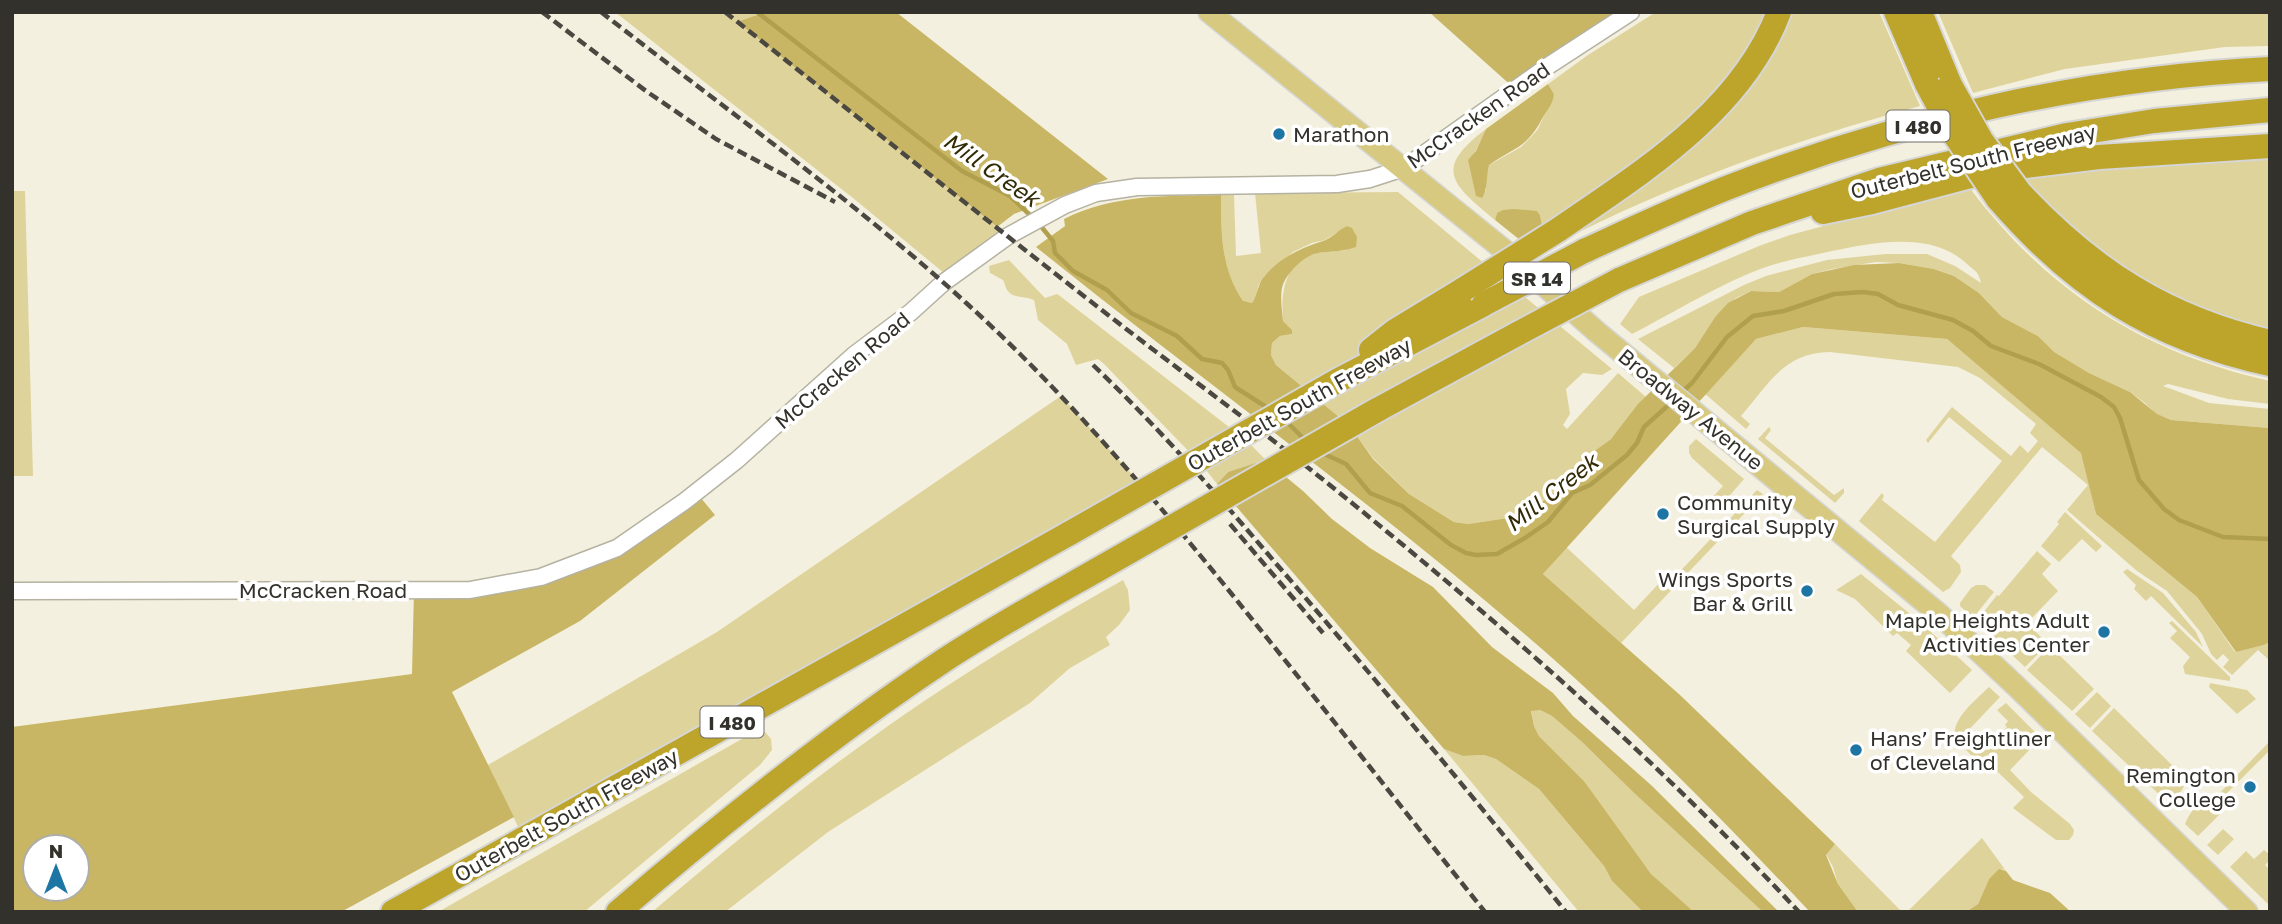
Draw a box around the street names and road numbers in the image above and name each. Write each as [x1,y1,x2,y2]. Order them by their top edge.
street label: McCracken Road [1402,56,1554,174]
road number: I 480 [1886,110,1950,142]
street label: Outerbelt South Freeway [1848,118,2099,204]
road number: SR 14 [1504,262,1570,294]
street label: McCracken Road [769,306,915,434]
street label: Outerbelt South Freeway [1183,331,1416,476]
street label: Broadway Avenue [1613,343,1769,475]
street label: McCracken Road [239,577,407,603]
road number: I 480 [700,706,764,737]
street label: Outerbelt South Freeway [450,742,683,887]

